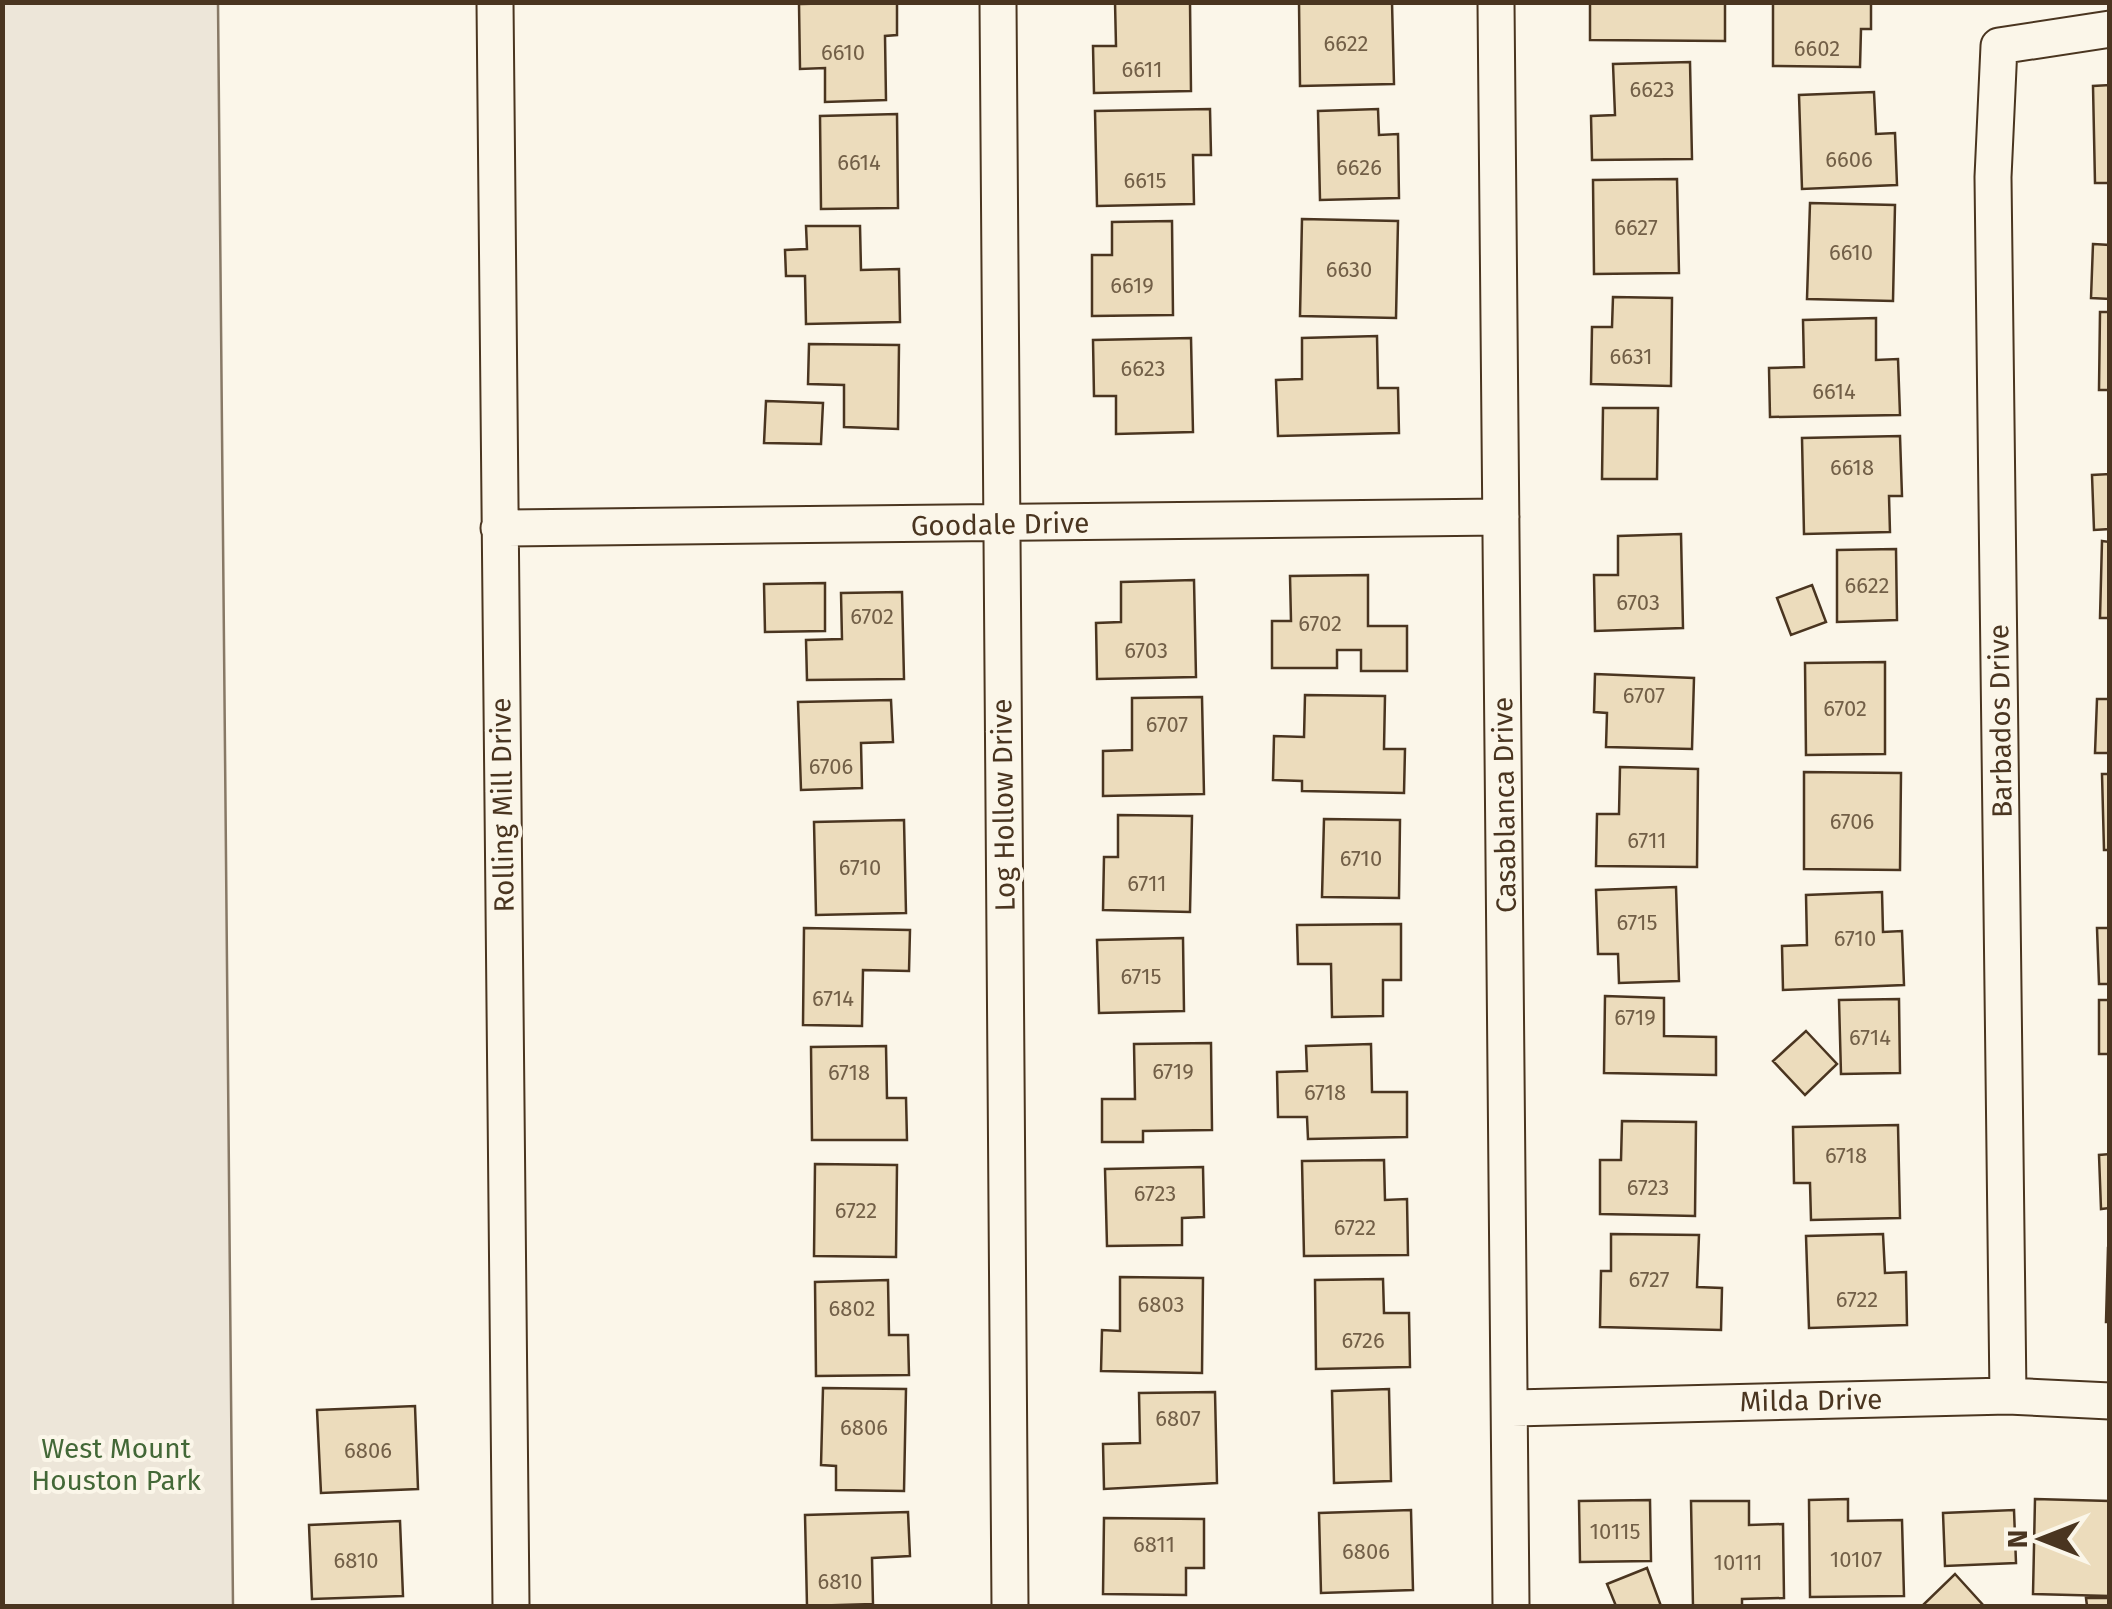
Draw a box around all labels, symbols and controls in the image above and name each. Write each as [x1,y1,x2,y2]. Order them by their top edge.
house number: 6622 [1324,30,1368,57]
house number: 6602 [1794,35,1840,62]
house number: 6610 [821,39,865,66]
house number: 6611 [1121,56,1163,83]
house number: 6623 [1630,76,1674,103]
house number: 6606 [1825,146,1873,173]
house number: 6614 [837,149,881,176]
house number: 6626 [1336,154,1382,181]
house number: 6615 [1124,167,1166,194]
house number: 6627 [1614,214,1658,241]
house number: 6610 [1829,239,1873,266]
house number: 6630 [1326,256,1372,283]
house number: 6619 [1110,272,1154,299]
house number: 6631 [1609,343,1653,370]
house number: 6623 [1121,355,1165,382]
house number: 6614 [1812,378,1856,405]
house number: 6618 [1830,454,1874,481]
street label: Goodale Drive [910,506,1090,543]
house number: 6622 [1845,572,1889,599]
house number: 6703 [1616,589,1660,616]
house number: 6702 [850,603,894,630]
house number: 6702 [1298,610,1342,637]
street label: Barbados Drive [1982,624,2019,818]
house number: 6703 [1124,637,1168,664]
house number: 6707 [1623,682,1665,709]
house number: 6702 [1823,695,1867,722]
street label: Rolling Mill Drive [484,697,521,913]
street label: Casablanca Drive [1486,697,1523,913]
street label: Log Hollow Drive [985,698,1022,912]
house number: 6707 [1146,711,1188,738]
house number: 6706 [809,753,853,780]
house number: 6706 [1830,808,1874,835]
house number: 6711 [1627,827,1667,854]
house number: 6710 [1340,845,1382,872]
house number: 6710 [839,854,881,881]
house number: 6711 [1127,870,1167,897]
house number: 6715 [1616,909,1658,936]
house number: 6710 [1834,925,1876,952]
house number: 6715 [1120,963,1162,990]
house number: 6714 [812,985,854,1012]
house number: 6719 [1614,1004,1656,1031]
house number: 6714 [1849,1024,1891,1051]
house number: 6719 [1152,1058,1194,1085]
house number: 6718 [828,1059,870,1086]
house number: 6718 [1304,1079,1346,1106]
house number: 6718 [1825,1142,1867,1169]
house number: 6723 [1627,1174,1669,1201]
house number: 6723 [1134,1180,1176,1207]
house number: 6722 [835,1197,877,1224]
house number: 6722 [1334,1214,1376,1241]
house number: 6727 [1628,1266,1670,1293]
house number: 6722 [1836,1286,1878,1313]
house number: 6803 [1138,1291,1184,1318]
house number: 6802 [829,1295,875,1322]
house number: 6726 [1341,1327,1385,1354]
street label: Milda Drive [1739,1383,1883,1418]
house number: 6807 [1155,1405,1201,1432]
house number: 6806 [840,1414,888,1441]
park label: West Mount Houston Park [31,1432,202,1497]
house number: 6806 [344,1437,392,1464]
north arrow [1992,1489,2092,1589]
house number: 10115 [1589,1518,1641,1545]
text: N [2001,1530,2034,1548]
house number: 6811 [1133,1531,1175,1558]
house number: 6806 [1342,1538,1390,1565]
house number: 10107 [1830,1546,1882,1573]
house number: 6810 [334,1547,379,1574]
house number: 10111 [1713,1549,1763,1576]
house number: 6810 [818,1568,863,1595]

